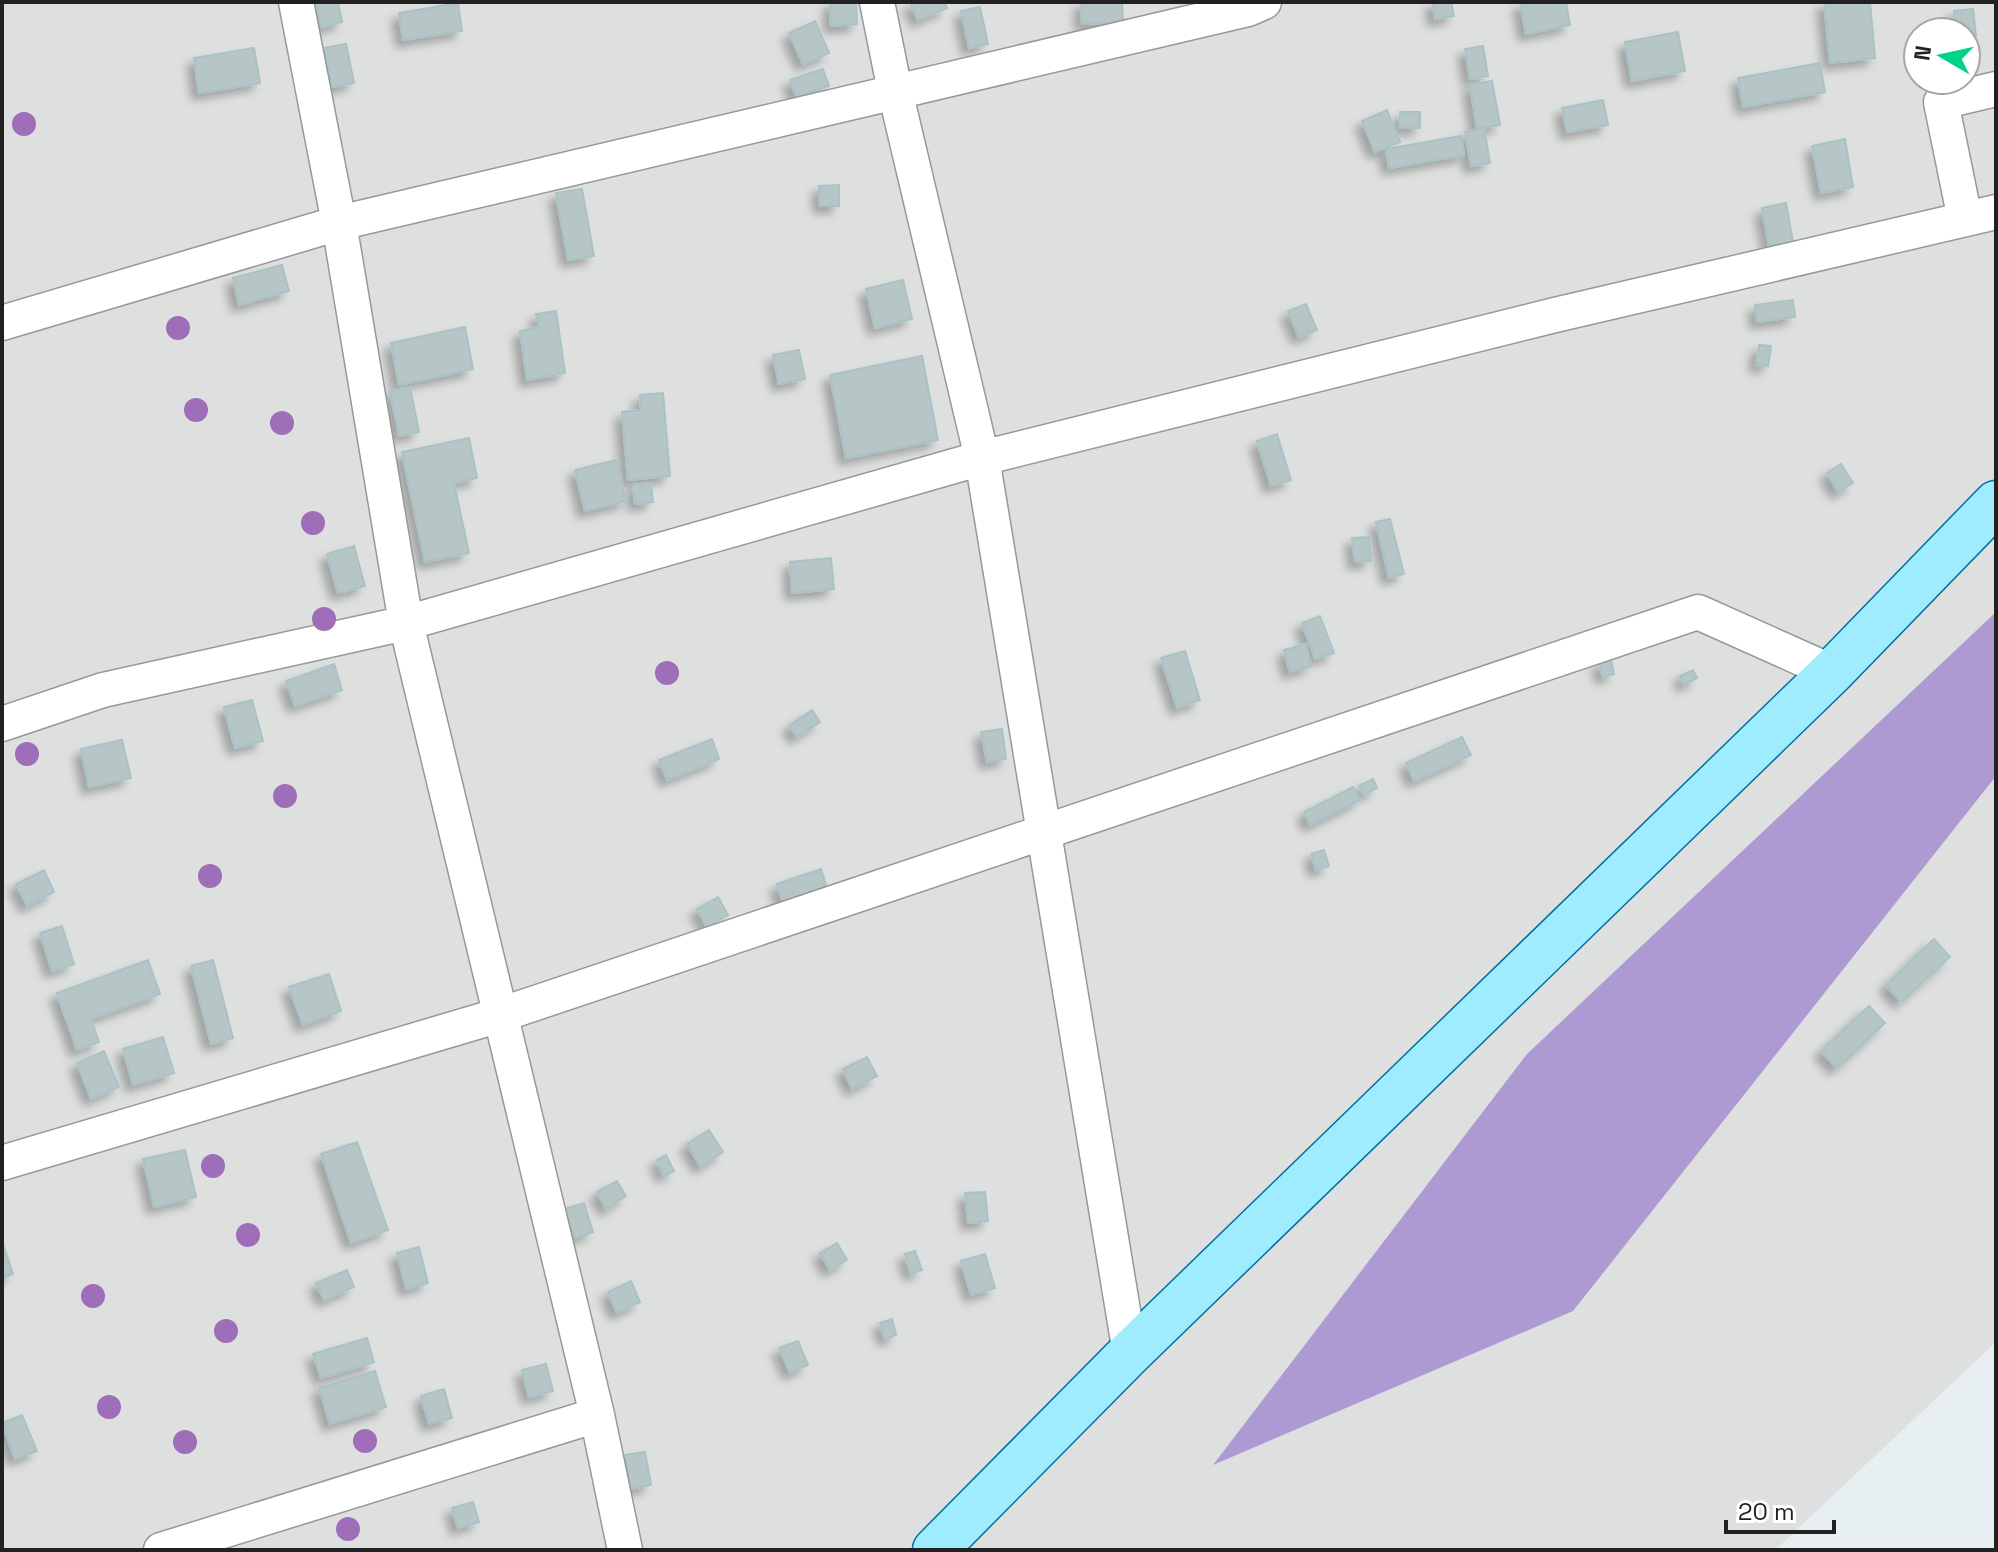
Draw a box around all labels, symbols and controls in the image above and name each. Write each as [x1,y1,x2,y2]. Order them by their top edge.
north arrow [1902,16,1982,96]
text: N [1907,43,1937,62]
scale bar [1726,1484,1834,1534]
text: 20 m [1738,1496,1795,1527]

